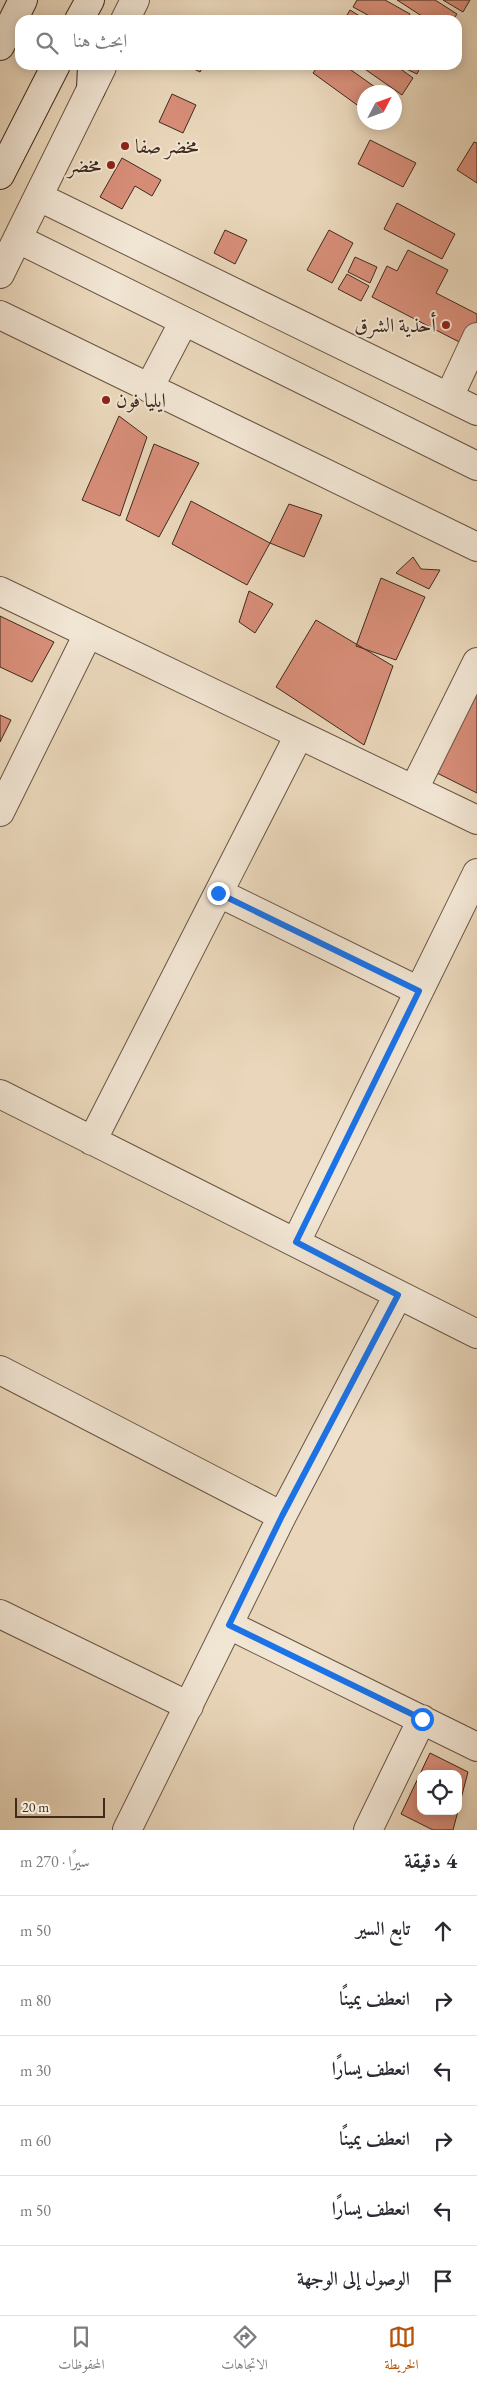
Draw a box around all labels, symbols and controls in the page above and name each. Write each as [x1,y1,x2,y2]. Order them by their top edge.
search box [15,15,462,70]
text: ابحث هنا [73,28,127,53]
icon: search [33,29,61,57]
north arrow [357,85,402,130]
place label: مخضر صفا [135,133,198,160]
marker: مخضر صفا [119,140,131,152]
place label: مخضر [66,152,101,179]
marker: مخضر [105,159,117,171]
place label: أحذية الشرق [354,311,436,339]
marker: أحذية الشرق [440,319,452,331]
place label: ايليا فون [116,387,166,413]
marker: ايليا فون [100,394,112,406]
route end [207,882,230,905]
route start [411,1708,434,1731]
map controls [417,1770,462,1815]
button: locate [417,1770,462,1815]
scale bar [15,1795,105,1818]
text: 20 m [22,1798,49,1816]
text: 4 دقيقة [404,1847,457,1874]
text: سيرًا · 270 m [20,1851,90,1872]
text: تابع السير [356,1916,410,1941]
icon: ahead [429,1917,457,1945]
text: 50 m [20,1920,51,1941]
text: انعطف يمينًا [339,1986,410,2011]
icon: right [429,1987,457,2015]
text: 80 m [20,1990,51,2011]
text: انعطف يسارًا [332,2056,410,2081]
icon: left [429,2057,457,2085]
text: 30 m [20,2060,51,2081]
text: انعطف يمينًا [339,2126,410,2151]
icon: right [429,2127,457,2155]
text: 60 m [20,2130,51,2151]
text: انعطف يسارًا [332,2196,410,2221]
icon: left [429,2197,457,2225]
text: 50 m [20,2200,51,2221]
text: الوصول إلى الوجهة [297,2266,410,2291]
icon: arrive [429,2267,457,2295]
tab: المحفوظات [58,2323,105,2378]
tab: الاتجاهات [221,2323,268,2378]
tab: الخريطة [385,2323,419,2378]

